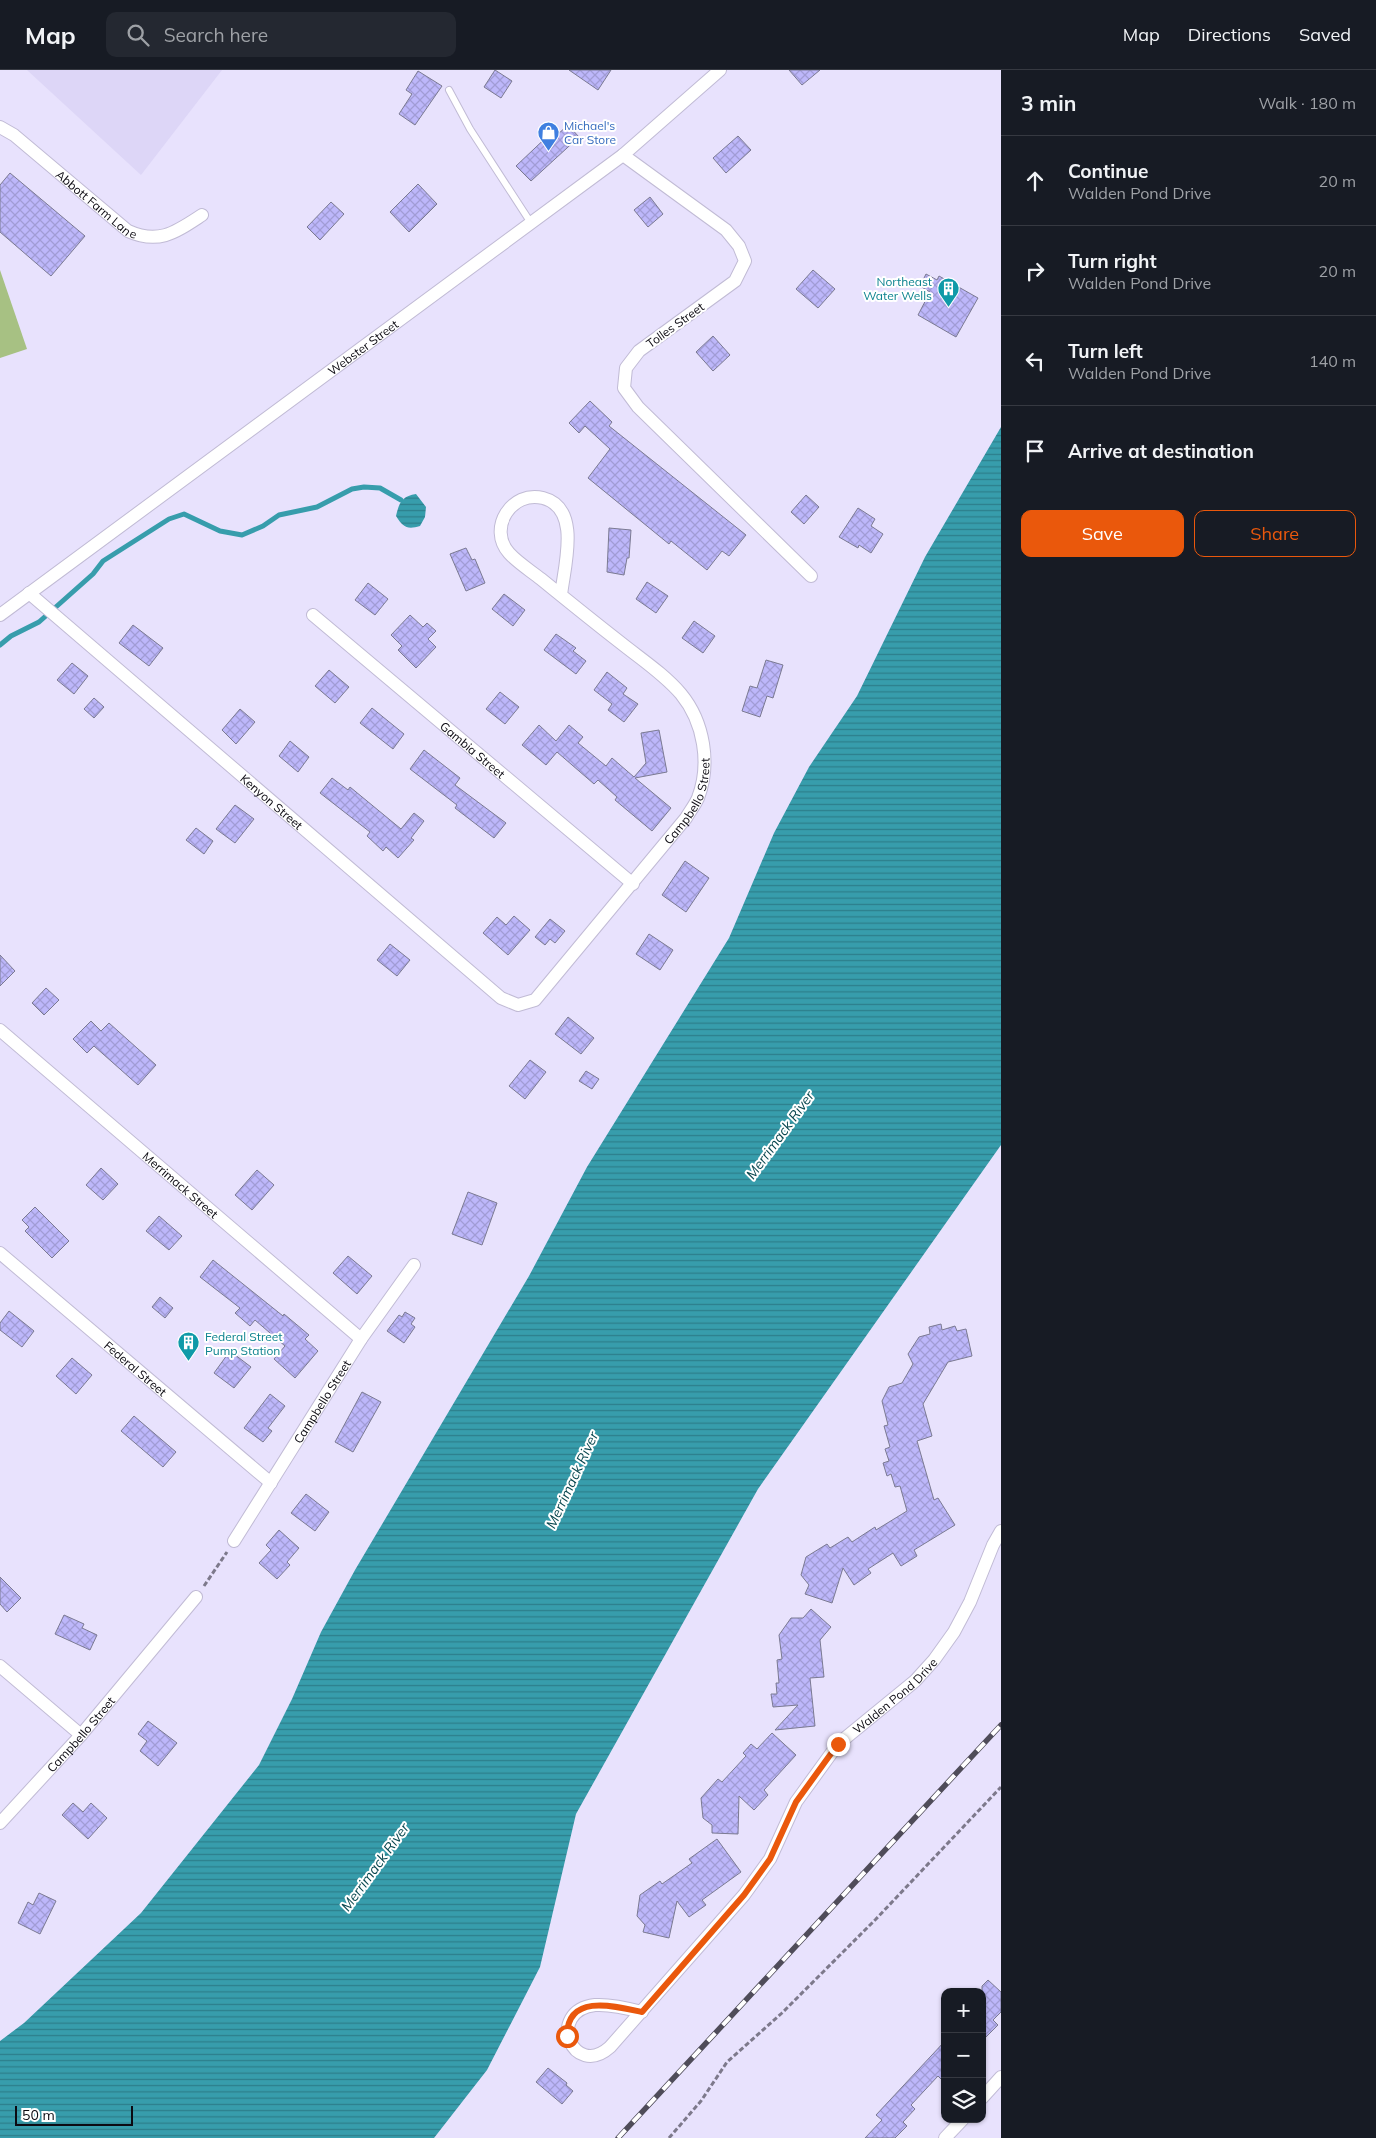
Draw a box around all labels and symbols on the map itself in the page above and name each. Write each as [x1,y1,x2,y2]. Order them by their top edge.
place label: Michael's Car Store [564,118,616,147]
shop icon: Michael's Car Store [536,120,560,151]
street label: Abbott Farm Lane [53,166,139,241]
place label: Northeast Water Wells [863,274,932,303]
building icon: Northeast Water Wells [936,276,960,307]
street label: Tolles Street [643,299,707,351]
street label: Webster Street [325,316,401,378]
street label: Gambia Street [437,718,508,781]
street label: Campbello Street [660,758,712,847]
street label: Kenyon Street [238,770,306,832]
water label: Merrimack River [742,1087,819,1183]
street label: Merrimack Street [140,1148,222,1221]
place label: Federal Street Pump Station [205,1329,282,1358]
building icon: Federal Street Pump Station [177,1331,201,1362]
street label: Federal Street [101,1337,170,1399]
street label: Campbello Street [290,1357,354,1446]
water label: Merrimack River [542,1428,603,1531]
street label: Walden Pond Drive [849,1655,940,1737]
street label: Campbello Street [43,1693,118,1775]
route end [827,1733,850,1756]
water label: Merrimack River [337,1819,414,1915]
route start [556,2025,579,2048]
scale bar [15,2103,132,2126]

